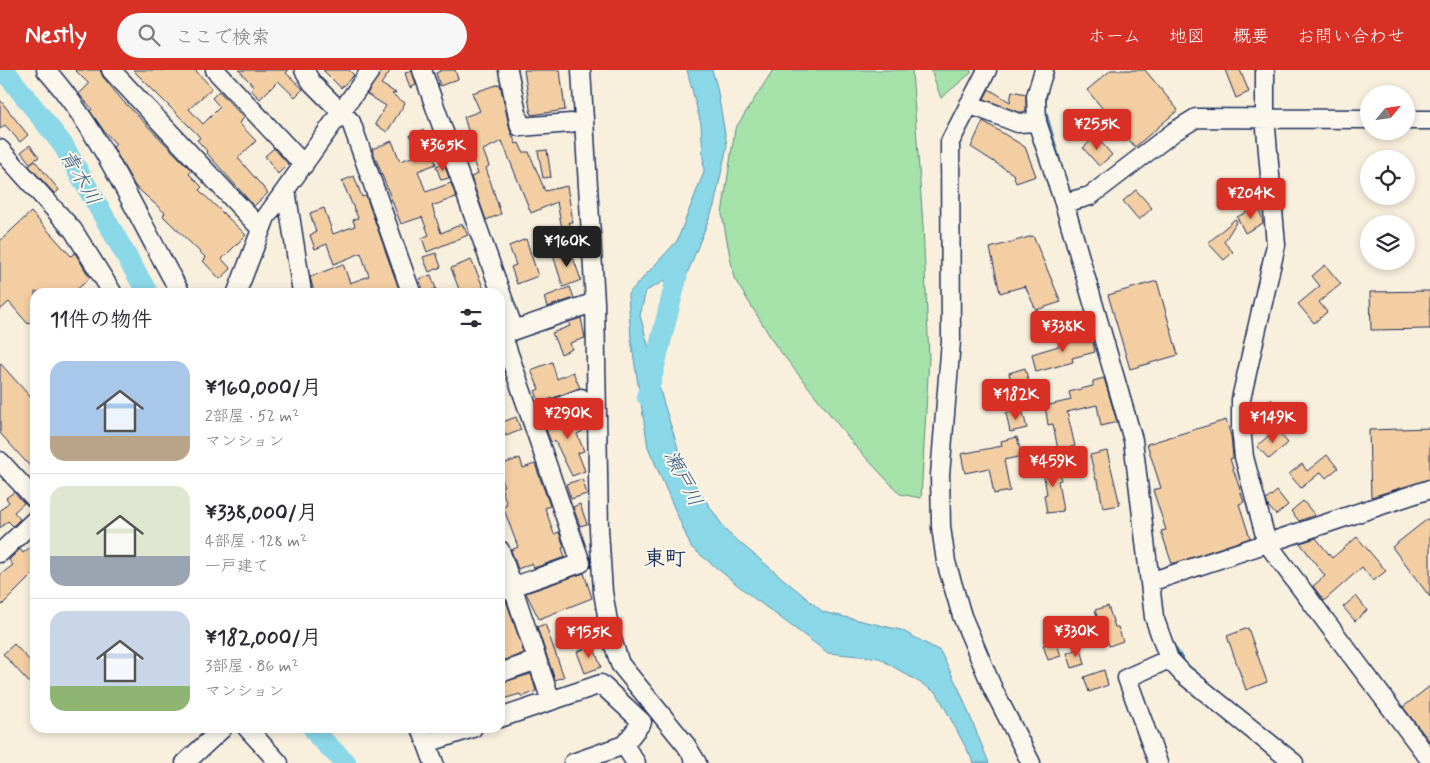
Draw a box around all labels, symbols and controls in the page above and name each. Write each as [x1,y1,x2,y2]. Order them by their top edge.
search box [117,13,467,58]
text: Nestly [25,20,87,51]
icon: search [135,21,163,49]
text: ここで検索 [175,25,270,50]
text: ホーム [1088,25,1141,49]
text: 地図 [1169,25,1205,49]
text: 概要 [1233,25,1269,49]
text: お問い合わせ [1297,25,1405,49]
north arrow [1360,85,1415,140]
map controls [1360,85,1415,270]
pin: ¥255K [1062,108,1132,151]
text: ¥255K [1074,114,1120,135]
pin: ¥365K [408,129,478,172]
text: ¥365K [420,135,466,156]
water label: 青木川 [53,145,106,210]
button: locate [1360,150,1415,205]
pin: ¥204K [1216,178,1286,220]
text: ¥204K [1228,183,1274,204]
button: layers [1360,215,1415,270]
pin: ¥160K [532,226,602,268]
text: ¥160K [544,231,590,252]
icon: filters [457,304,485,332]
text: 11件の物件 [50,306,152,334]
pin: ¥338K [1028,310,1098,353]
text: ¥338K [1041,316,1085,337]
text: ¥160,000/月 [205,374,322,402]
pin: ¥182K [981,378,1051,421]
icon: home [90,381,150,441]
text: ¥182K [993,384,1039,405]
pin: ¥290K [533,398,603,440]
pin: ¥149K [1238,402,1308,444]
text: ¥290K [544,403,592,424]
text: 2部屋 · 52 m² [205,406,299,427]
text: ¥149K [1250,407,1296,428]
text: マンション [205,431,284,452]
water label: 瀬戸川 [657,446,708,512]
pin: ¥459K [1018,446,1088,488]
text: ¥459K [1030,451,1076,472]
text: ¥338,000/月 [205,499,318,527]
icon: home [90,506,150,566]
text: 4部屋 · 128 m² [205,531,307,552]
district label: 東町 [644,545,686,573]
text: 一戸建て [205,556,269,577]
pin: ¥155K [554,616,624,659]
pin: ¥330K [1041,616,1111,658]
text: ¥330K [1054,621,1098,642]
text: ¥155K [566,622,612,643]
text: ¥182,000/月 [205,624,322,652]
icon: home [90,631,150,691]
text: 3部屋 · 86 m² [205,656,299,677]
text: マンション [205,681,284,702]

